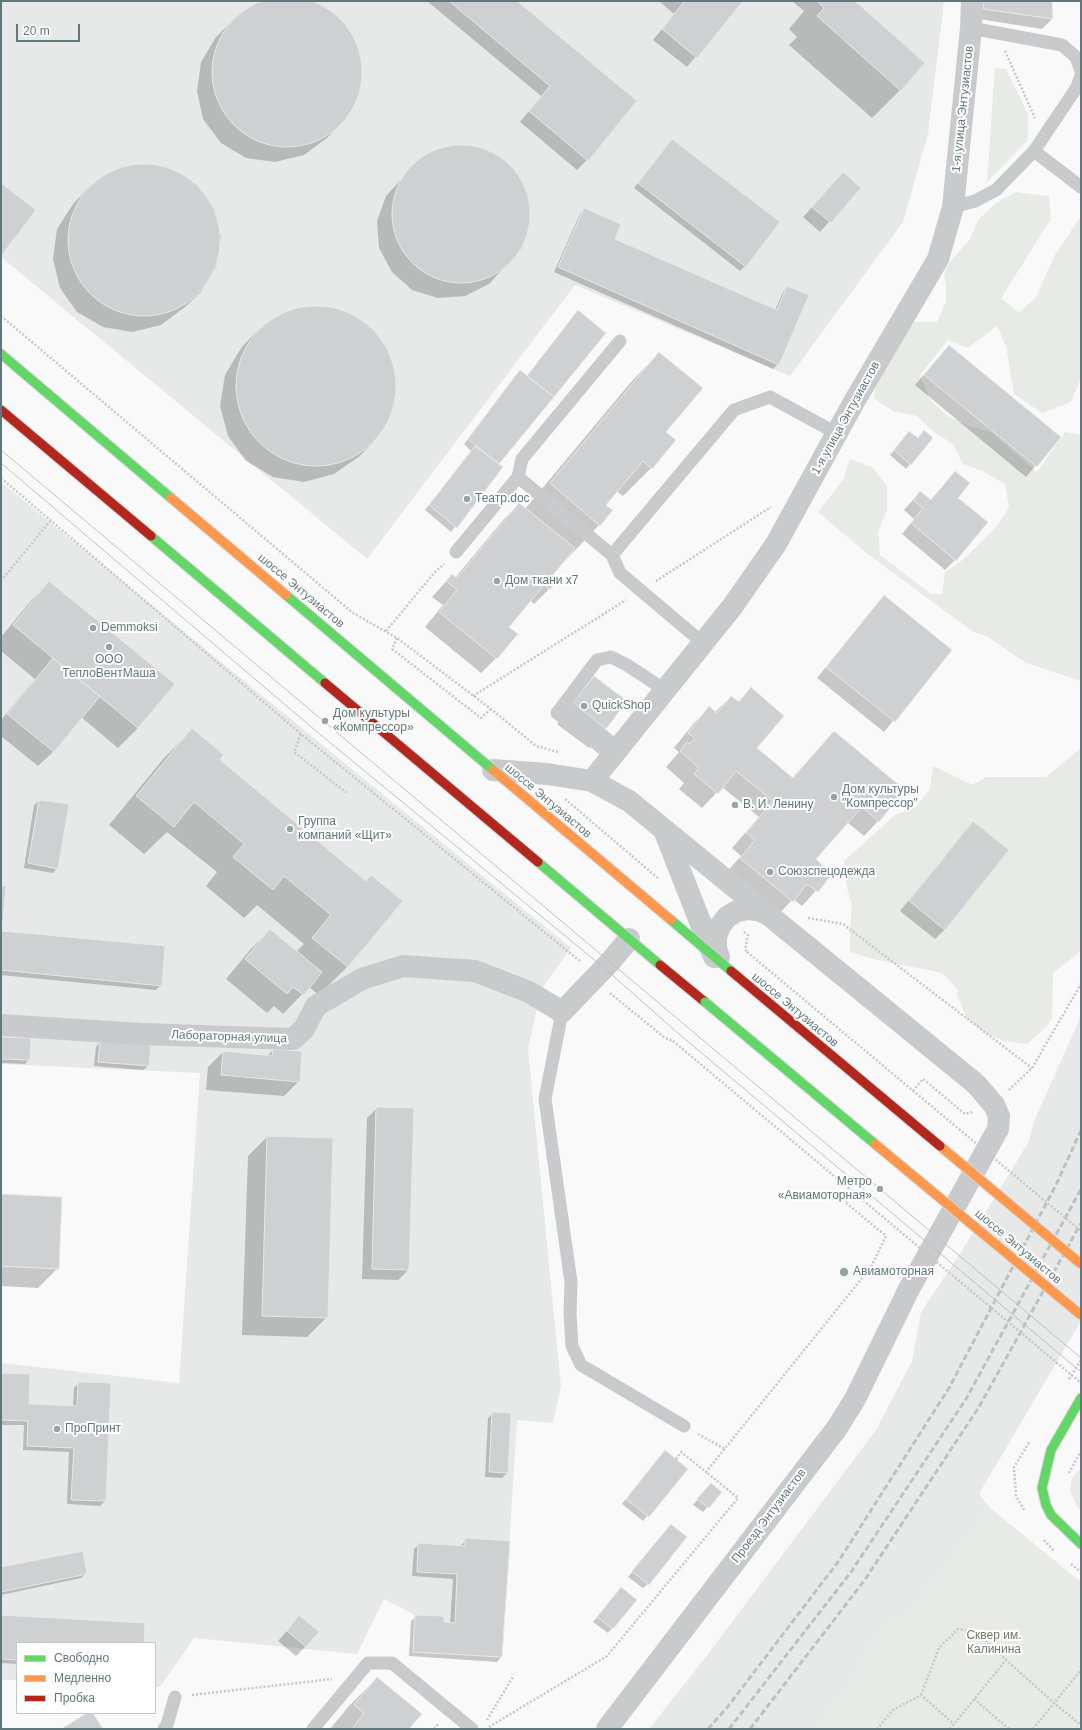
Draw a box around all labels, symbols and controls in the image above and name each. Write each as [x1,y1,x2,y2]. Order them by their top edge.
scale bar [18,16,82,42]
text: 20 m [23,24,50,38]
street label: 1-я улица Энтузиастов [949,45,977,173]
street label: 1-я улица Энтузиастов [809,359,883,477]
place label: Театр.doc [475,492,530,506]
marker: Театр.doc [462,494,472,504]
street label: шоссе Энтузиастов [255,551,347,631]
place label: Дом ткани x7 [505,574,579,588]
marker: Дом ткани x7 [492,576,502,586]
place label: Demmoksi [101,621,158,635]
marker: Demmoksi [88,623,98,633]
marker: ООО ТеплоВентМаша [104,642,114,652]
place label: ООО ТеплоВентМаша [62,653,156,681]
place label: QuickShop [592,699,651,713]
marker: QuickShop [579,701,589,711]
place label: Дом культуры «Компрессор» [333,707,414,735]
marker: Дом культуры «Компрессор» [320,716,330,726]
street label: шоссе Энтузиастов [502,761,594,841]
place label: Дом культуры "Компрессор" [842,783,919,811]
marker: Дом культуры "Компрессор" [829,792,839,802]
place label: В. И. Ленину [743,798,813,812]
marker: В. И. Ленину [730,800,740,810]
place label: Группа компаний «Щит» [298,815,392,843]
marker: Группа компаний «Щит» [285,824,295,834]
place label: Союзспецодежда [778,865,875,879]
marker: Союзспецодежда [765,867,775,877]
street label: шоссе Энтузиастов [749,970,841,1050]
street label: Лабораторная улица [171,1028,287,1046]
place label: Метро «Авиамоторная» [778,1175,872,1203]
marker: Метро «Авиамоторная» [875,1184,885,1194]
street label: шоссе Энтузиастов [972,1207,1064,1287]
place label: Авиамоторная [853,1265,934,1279]
marker: Авиамоторная [838,1266,850,1278]
place label: ПроПринт [65,1422,121,1436]
marker: ПроПринт [52,1424,62,1434]
street label: Проезд Энтузиастов [729,1466,809,1566]
park label: Сквер им. Калинина [966,1629,1022,1657]
legend [16,1642,156,1714]
text: Свободно [54,1651,109,1665]
text: Медленно [54,1671,111,1685]
text: Пробка [54,1691,95,1705]

